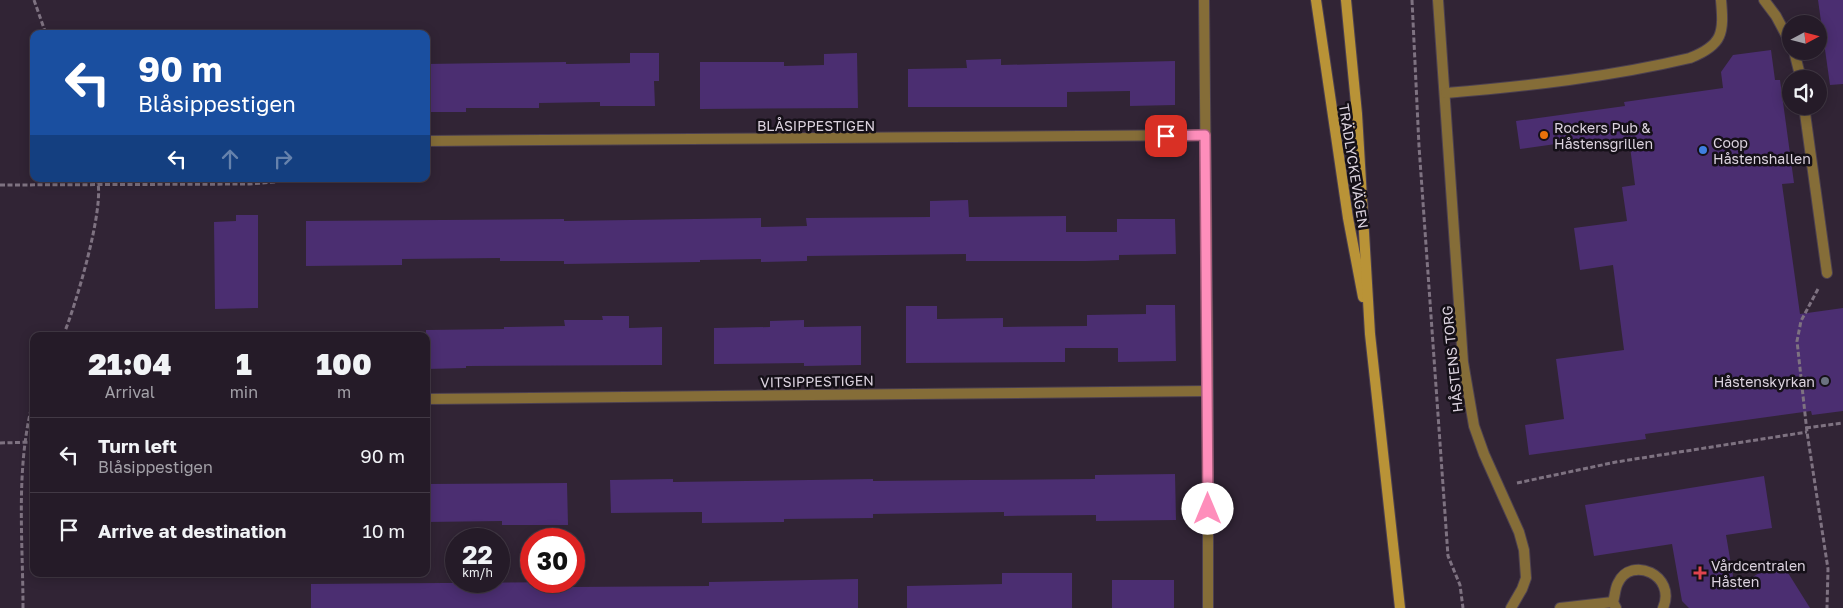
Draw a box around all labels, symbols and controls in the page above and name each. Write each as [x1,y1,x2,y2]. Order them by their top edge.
north arrow [1782,15,1828,60]
map controls [1782,15,1827,115]
text: 90 m [138,48,222,90]
icon: left [55,50,120,115]
button: sound [1782,70,1827,115]
text: Blåsippestigen [138,90,296,117]
street label: TRÄDLYCKEVÄGEN [1336,102,1372,230]
pin [1145,115,1187,157]
street label: BLÅSIPPESTIGEN [757,117,875,134]
place label: Rockers Pub & Håstensgrillen [1554,119,1653,152]
icon: arrive [1152,122,1180,150]
marker: Rockers Pub & Håstensgrillen [1538,129,1550,141]
place label: Coop Håstenshallen [1713,134,1811,167]
marker: Coop Håstenshallen [1697,144,1709,156]
icon: left [163,145,191,173]
icon: ahead [216,145,244,173]
icon: right [269,145,297,173]
street label: HÅSTENS TORG [1438,305,1466,413]
text: 21:04 [88,346,171,382]
text: 1 [236,346,252,382]
text: 100 [316,346,372,382]
street label: VITSIPPESTIGEN [760,372,874,390]
place label: Håstenskyrkan [1714,373,1815,390]
marker: Håstenskyrkan [1819,375,1831,387]
text: Arrival [105,382,155,402]
text: min [230,382,258,402]
text: m [337,382,351,402]
text: Turn left [98,434,177,457]
icon: left [55,441,83,469]
text: 90 m [360,444,405,467]
text: Blåsippestigen [98,457,213,477]
position arrow [1181,482,1233,534]
icon: arrive [55,516,83,544]
text: Arrive at destination [98,519,286,542]
text: 10 m [362,519,405,542]
speed limit sign: 30 [520,528,585,593]
text: 22 [462,539,493,570]
place label: Vårdcentralen Håsten [1711,557,1806,590]
text: km/h [462,565,493,580]
marker: Vårdcentralen Håsten [1693,566,1707,580]

